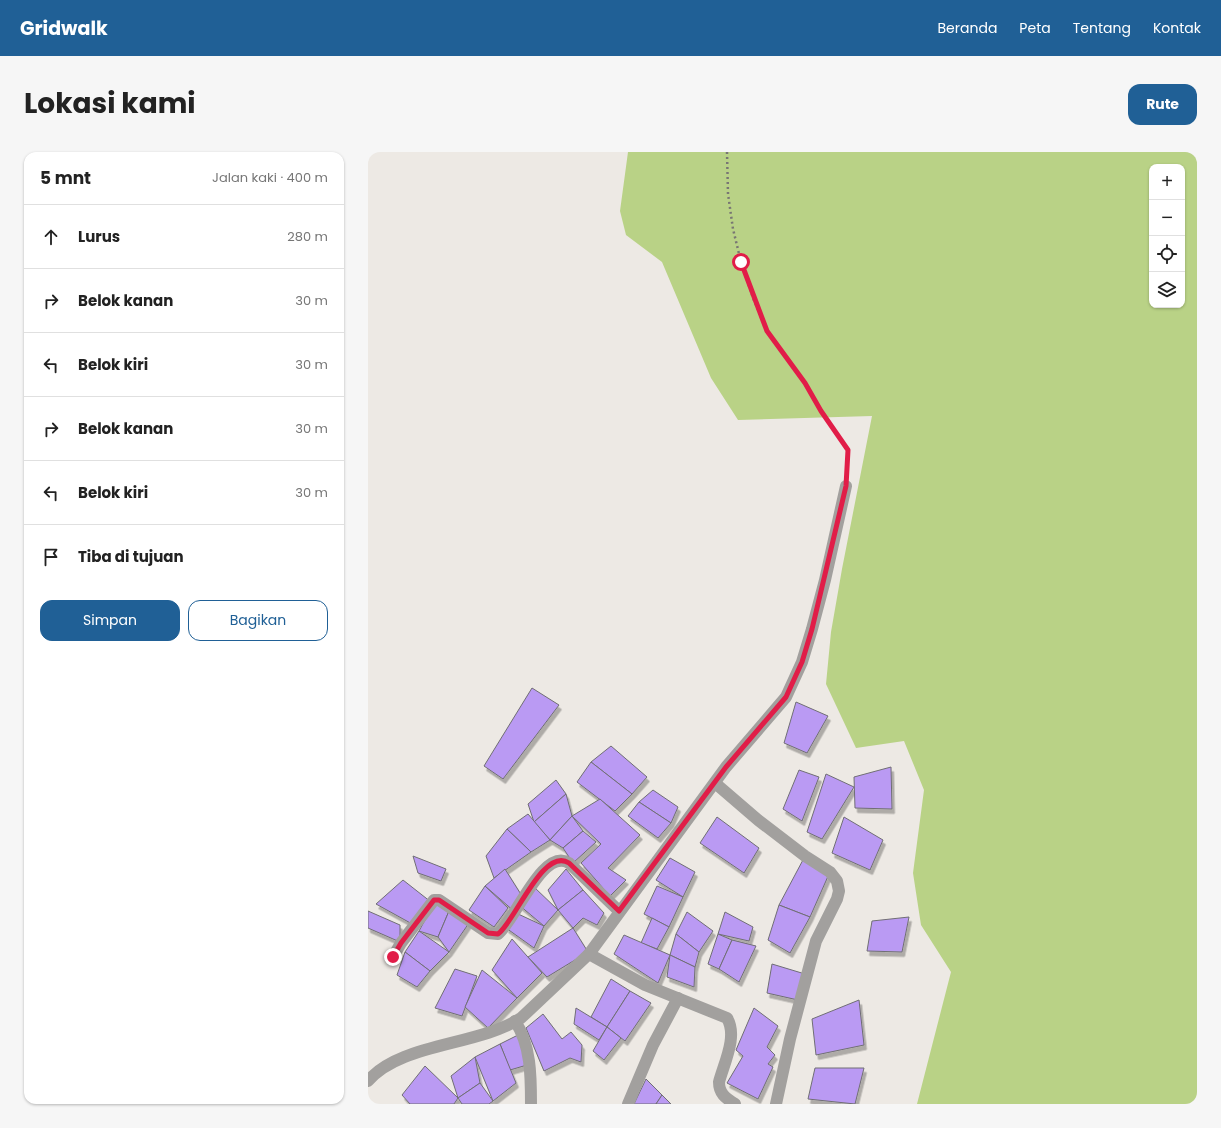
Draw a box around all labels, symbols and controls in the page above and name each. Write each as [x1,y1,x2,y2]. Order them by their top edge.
text: Gridwalk [20,15,108,42]
text: Beranda [938,18,997,38]
text: Peta [1019,18,1051,38]
text: Tentang [1073,18,1131,38]
text: Kontak [1153,18,1201,38]
text: Lokasi kami [24,84,196,123]
button: Rute [1128,84,1197,125]
map controls [1149,164,1185,308]
button: + [1149,164,1185,200]
text: 5 mnt [40,166,91,190]
text: Jalan kaki · 400 m [212,168,328,187]
button: − [1149,200,1185,236]
icon: ahead [40,226,62,248]
text: Lurus [78,226,120,247]
text: 280 m [287,227,328,246]
button: locate [1149,236,1185,272]
route start [732,253,750,271]
button: layers [1149,272,1185,308]
icon: right [40,290,62,312]
text: Belok kanan [78,290,173,311]
text: 30 m [295,291,328,310]
icon: left [40,354,62,376]
text: Belok kiri [78,354,148,375]
text: 30 m [295,355,328,374]
icon: right [40,418,62,440]
text: Belok kanan [78,418,173,439]
text: 30 m [295,419,328,438]
icon: left [40,482,62,504]
text: Belok kiri [78,482,148,503]
text: 30 m [295,483,328,502]
icon: arrive [40,546,62,568]
text: Tiba di tujuan [78,546,184,567]
button: Simpan [40,600,180,641]
button: Bagikan [188,600,328,641]
route end [384,948,402,966]

